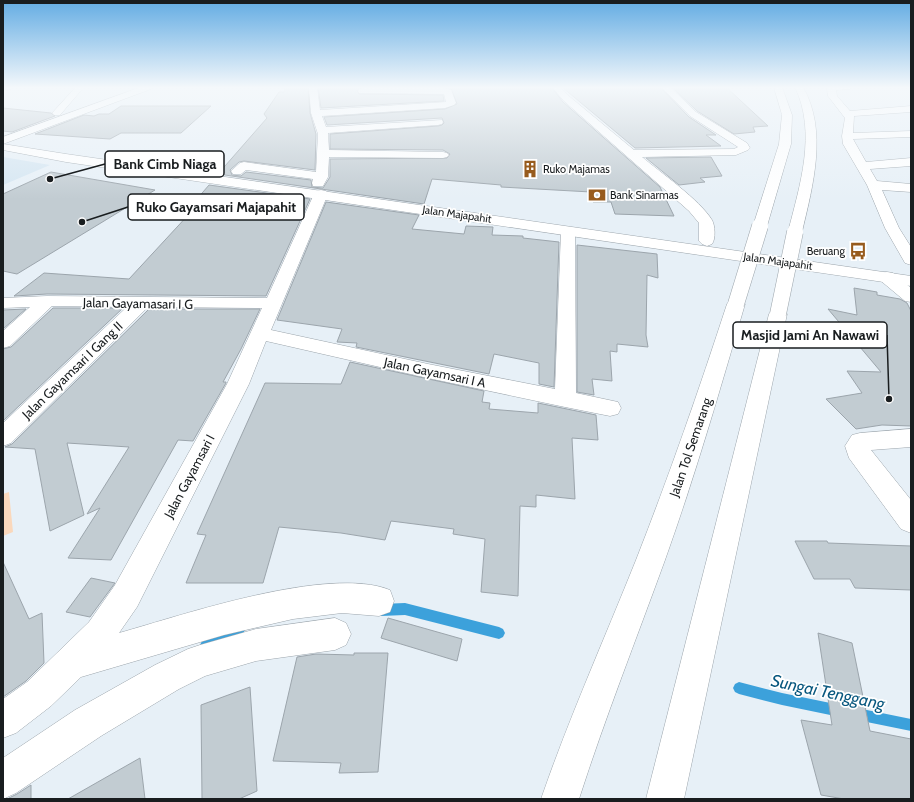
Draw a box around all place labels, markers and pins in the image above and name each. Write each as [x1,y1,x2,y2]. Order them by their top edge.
callout: Bank Cimb Niaga [105,151,224,177]
building icon: Ruko Majamas [520,159,540,179]
place label: Ruko Majamas [543,162,610,176]
bank icon: Bank Sinarmas [587,185,607,205]
place label: Bank Sinarmas [610,188,679,202]
callout: Ruko Gayamsari Majapahit [128,194,304,220]
bus stop icon: Beruang [848,241,868,261]
place label: Beruang [807,244,846,258]
callout: Masjid Jami An Nawawi [733,322,887,348]

